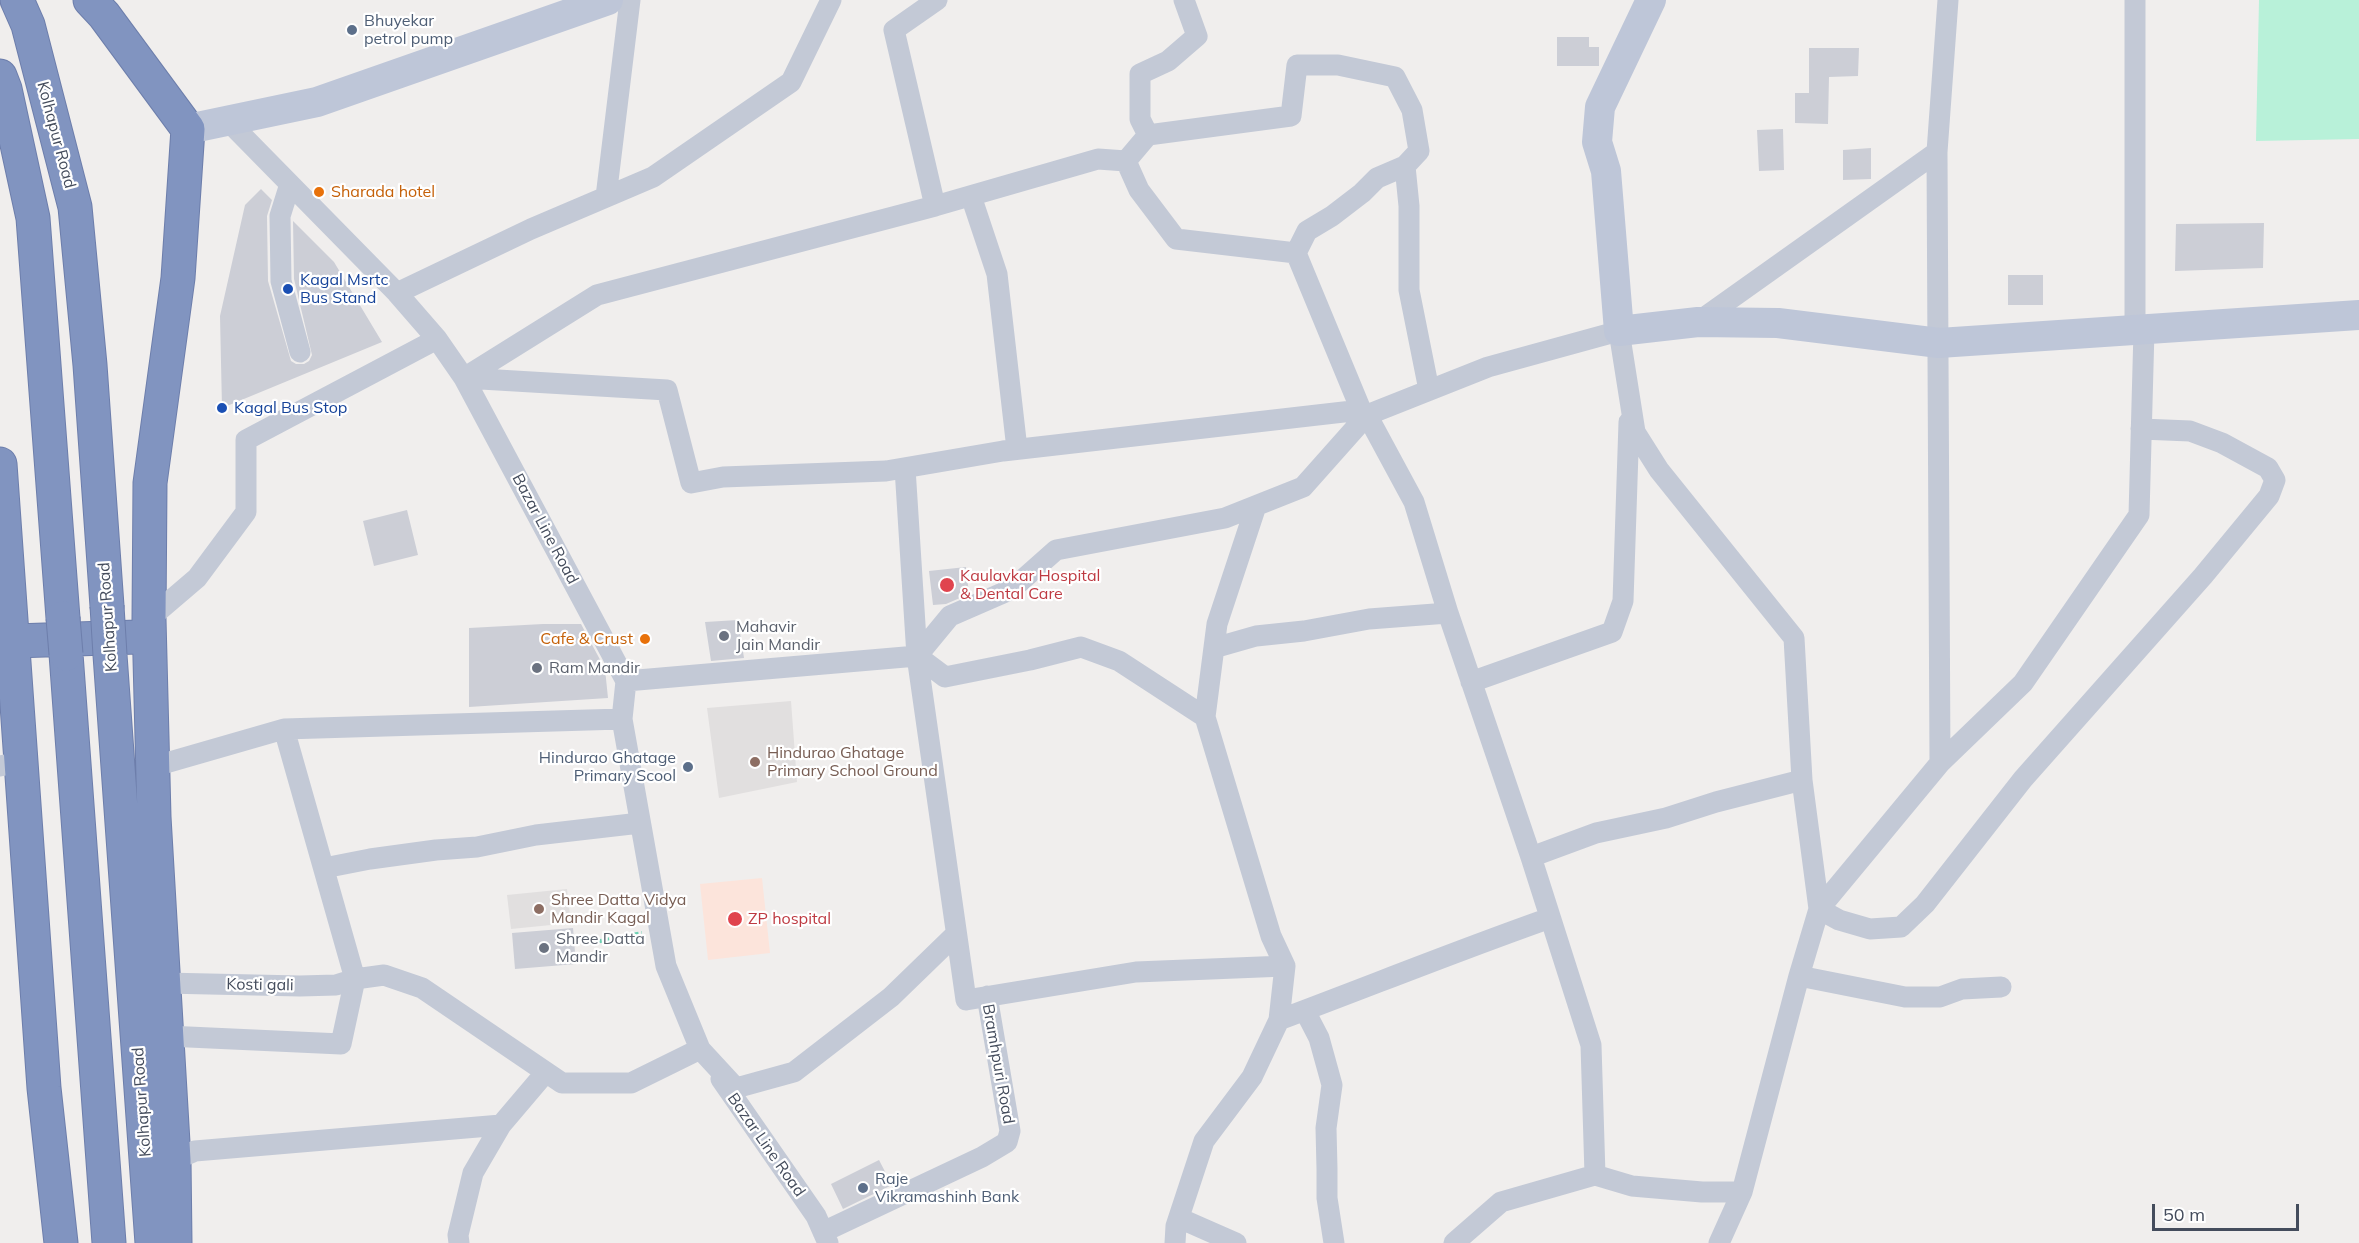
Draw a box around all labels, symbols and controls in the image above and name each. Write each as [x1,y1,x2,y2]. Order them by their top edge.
place label: Bhuyekar petrol pump [364,11,453,49]
marker: Bhuyekar petrol pump [345,23,359,37]
street label: Kolhapur Road [33,79,79,191]
place label: Sharada hotel [331,182,435,202]
marker: Sharada hotel [312,185,326,199]
place label: Kagal Msrtc Bus Stand [300,270,388,308]
marker: Kagal Msrtc Bus Stand [281,282,295,296]
place label: Kagal Bus Stop [234,398,347,418]
marker: Kagal Bus Stop [215,401,229,415]
street label: Bazar Line Road [508,471,582,587]
street label: Kolhapur Road [95,562,121,672]
place label: Kaulavkar Hospital & Dental Care [960,566,1100,604]
marker: Kaulavkar Hospital & Dental Care [938,576,956,594]
place label: Mahavir Jain Mandir [736,617,820,655]
place label: Cafe & Crust [540,629,633,649]
marker: Mahavir Jain Mandir [717,629,731,643]
marker: Cafe & Crust [638,632,652,646]
place label: Ram Mandir [549,658,640,678]
marker: Ram Mandir [530,661,544,675]
place label: Hindurao Ghatage Primary School Ground [767,743,938,781]
place label: Hindurao Ghatage Primary Scool [539,748,676,786]
marker: Hindurao Ghatage Primary School Ground [748,755,762,769]
marker: Hindurao Ghatage Primary Scool [681,760,695,774]
place label: Shree Datta Vidya Mandir Kagal [551,890,686,928]
marker: Shree Datta Vidya Mandir Kagal [532,902,546,916]
place label: ZP hospital [748,909,831,929]
marker: ZP hospital [726,910,744,928]
place label: Shree Datta Mandir [556,929,645,967]
marker: Shree Datta Mandir [537,941,551,955]
street label: Kosti gali [226,975,294,995]
street label: Bramhpuri Road [978,1003,1018,1125]
street label: Kolhapur Road [129,1047,155,1157]
street label: Bazar Line Road [723,1089,809,1201]
place label: Raje Vikramashinh Bank [875,1169,1019,1207]
marker: Raje Vikramashinh Bank [856,1181,870,1195]
scale bar [2155,1192,2302,1230]
text: 50 m [2163,1203,2205,1226]

